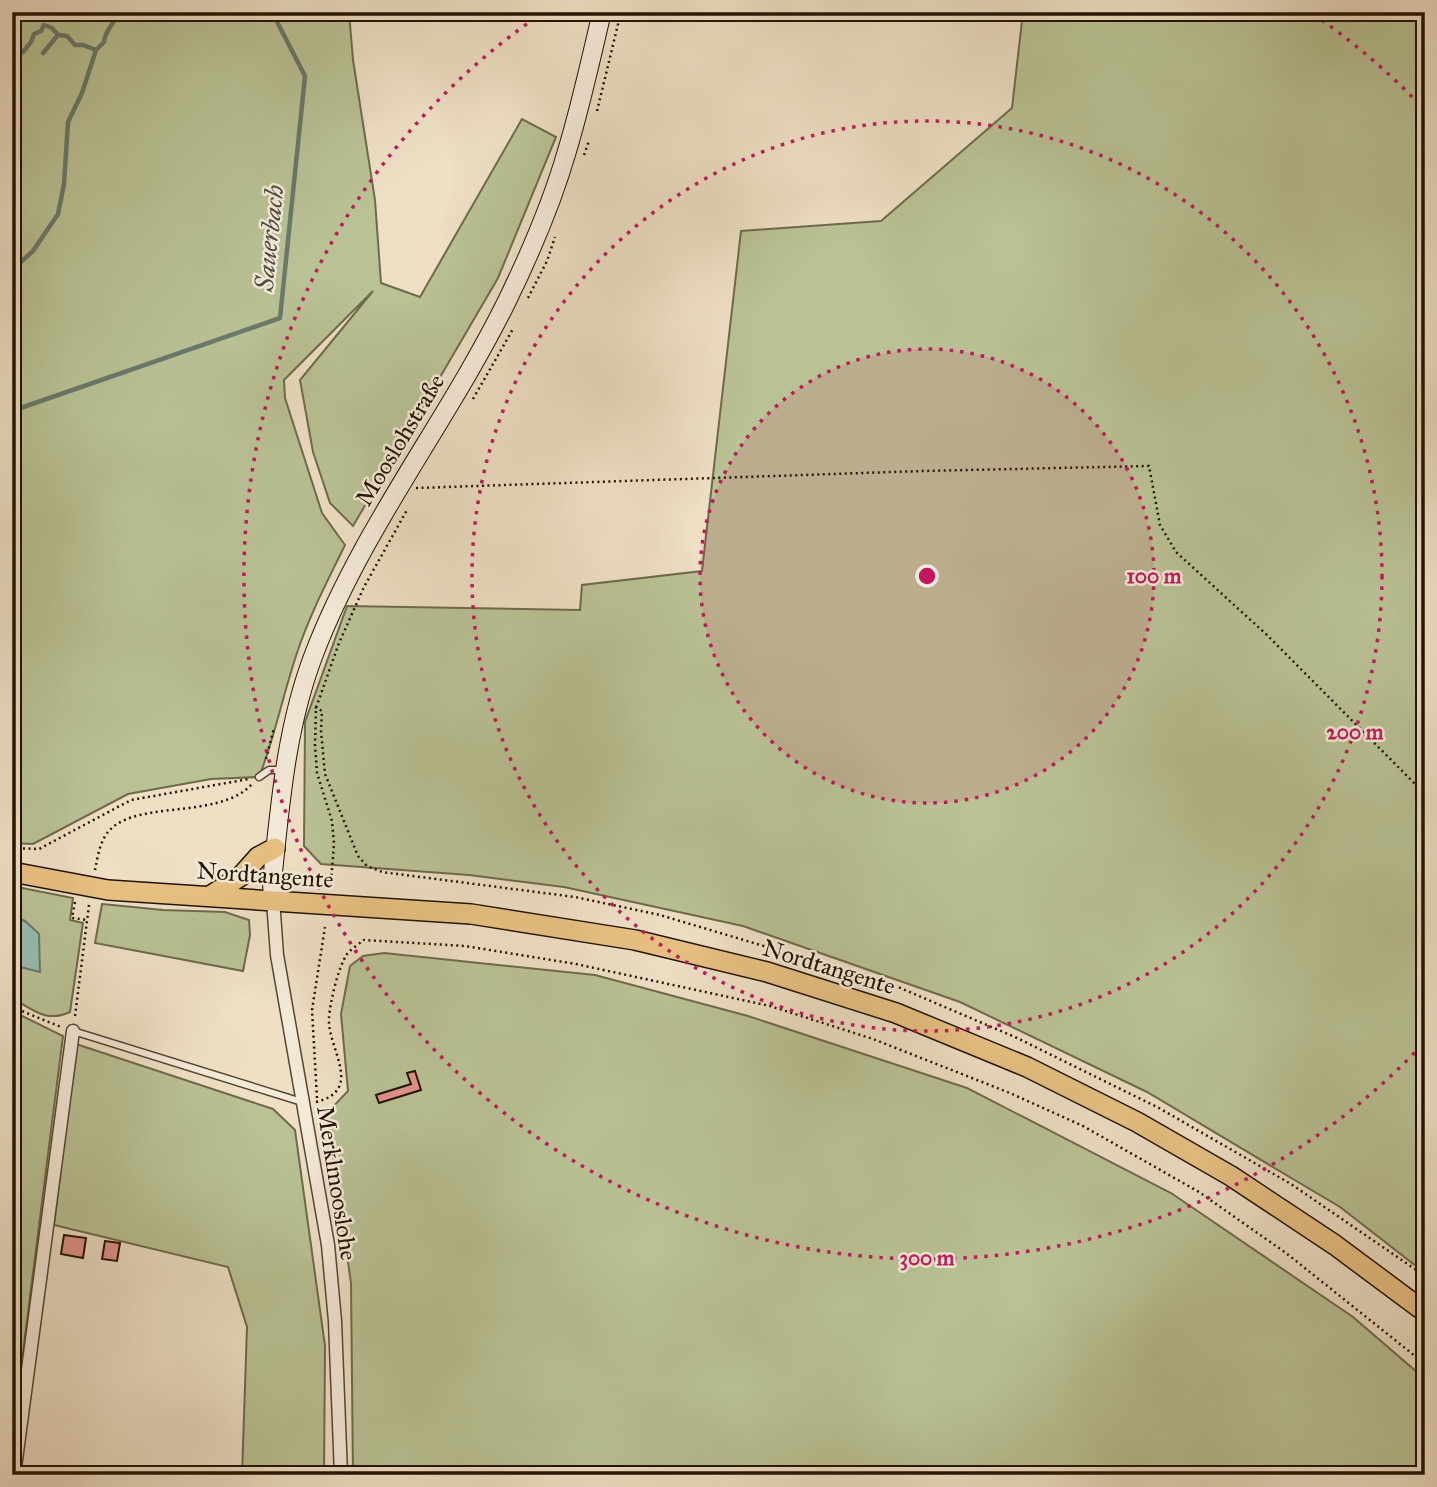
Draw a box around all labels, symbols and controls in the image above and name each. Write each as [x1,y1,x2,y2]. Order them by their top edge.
water label: Sauerbach [247,183,291,294]
street label: Mooslohstraße [349,369,451,511]
text: 100 m [1127,563,1182,589]
centre of rings [915,564,939,588]
text: 200 m [1327,719,1384,745]
street label: Nordtangente [196,855,334,895]
street label: Nordtangente [759,933,899,1001]
street label: Merklmooslohe [310,1104,364,1262]
text: 300 m [899,1245,955,1271]

